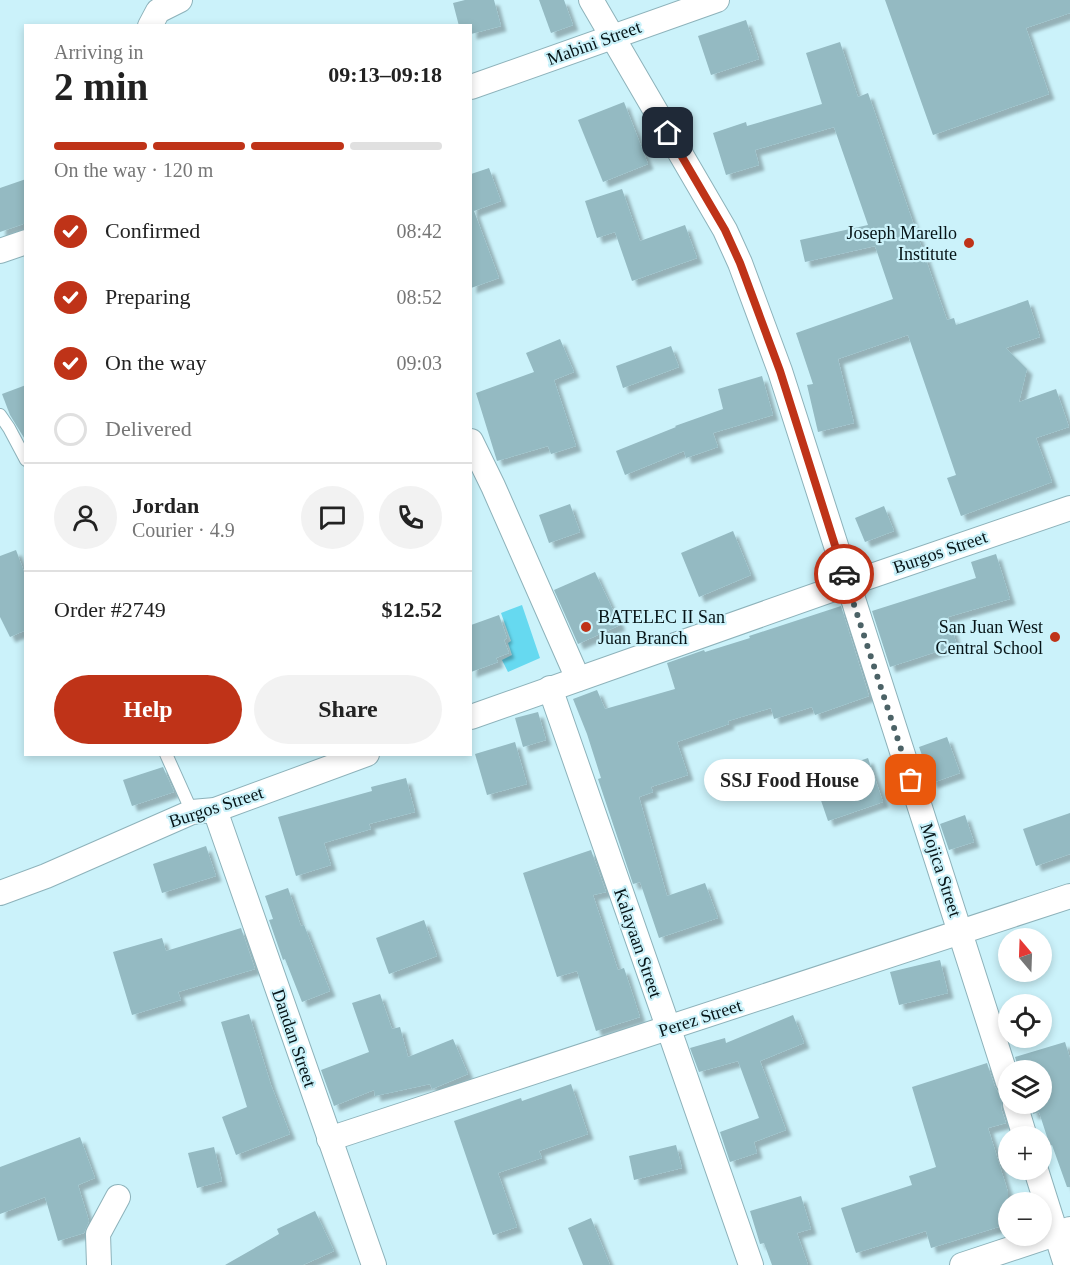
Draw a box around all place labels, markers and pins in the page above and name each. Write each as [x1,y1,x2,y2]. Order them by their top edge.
pin [642,107,693,158]
place label: Joseph Marello Institute [847,223,957,264]
marker: Joseph Marello Institute [962,236,976,250]
place label: BATELEC II San Juan Branch [598,607,725,648]
place label: San Juan West Central School [936,617,1043,658]
marker: BATELEC II San Juan Branch [579,620,593,634]
marker: San Juan West Central School [1048,630,1062,644]
pin [885,754,936,805]
callout: SSJ Food House [704,759,875,801]

